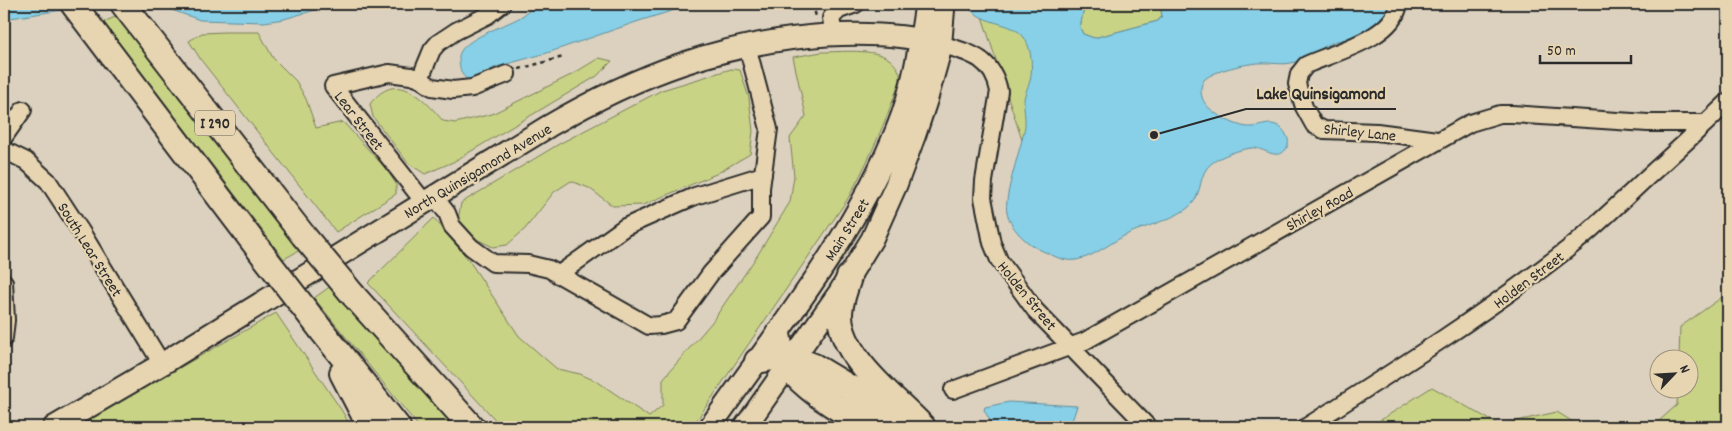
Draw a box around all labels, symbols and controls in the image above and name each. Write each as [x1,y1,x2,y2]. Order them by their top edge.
scale bar [1540,32,1631,64]
text: 50 m [1547,41,1576,63]
callout: Lake Quinsigamond [1246,76,1396,109]
text: Lake Quinsigamond [1256,83,1386,108]
street label: Lear Street [328,87,389,156]
road number: I 290 [195,110,235,136]
street label: Shirley Lane [1322,118,1397,149]
street label: North Quinsigamond Avenue [400,119,557,226]
street label: Shirley Road [1282,182,1358,238]
street label: Main Street [820,195,876,266]
street label: South Lear Street [51,199,127,302]
street label: Holden Street [1489,247,1570,315]
street label: Holden Street [991,257,1061,336]
north arrow [1650,348,1700,398]
text: N [1673,362,1695,377]

